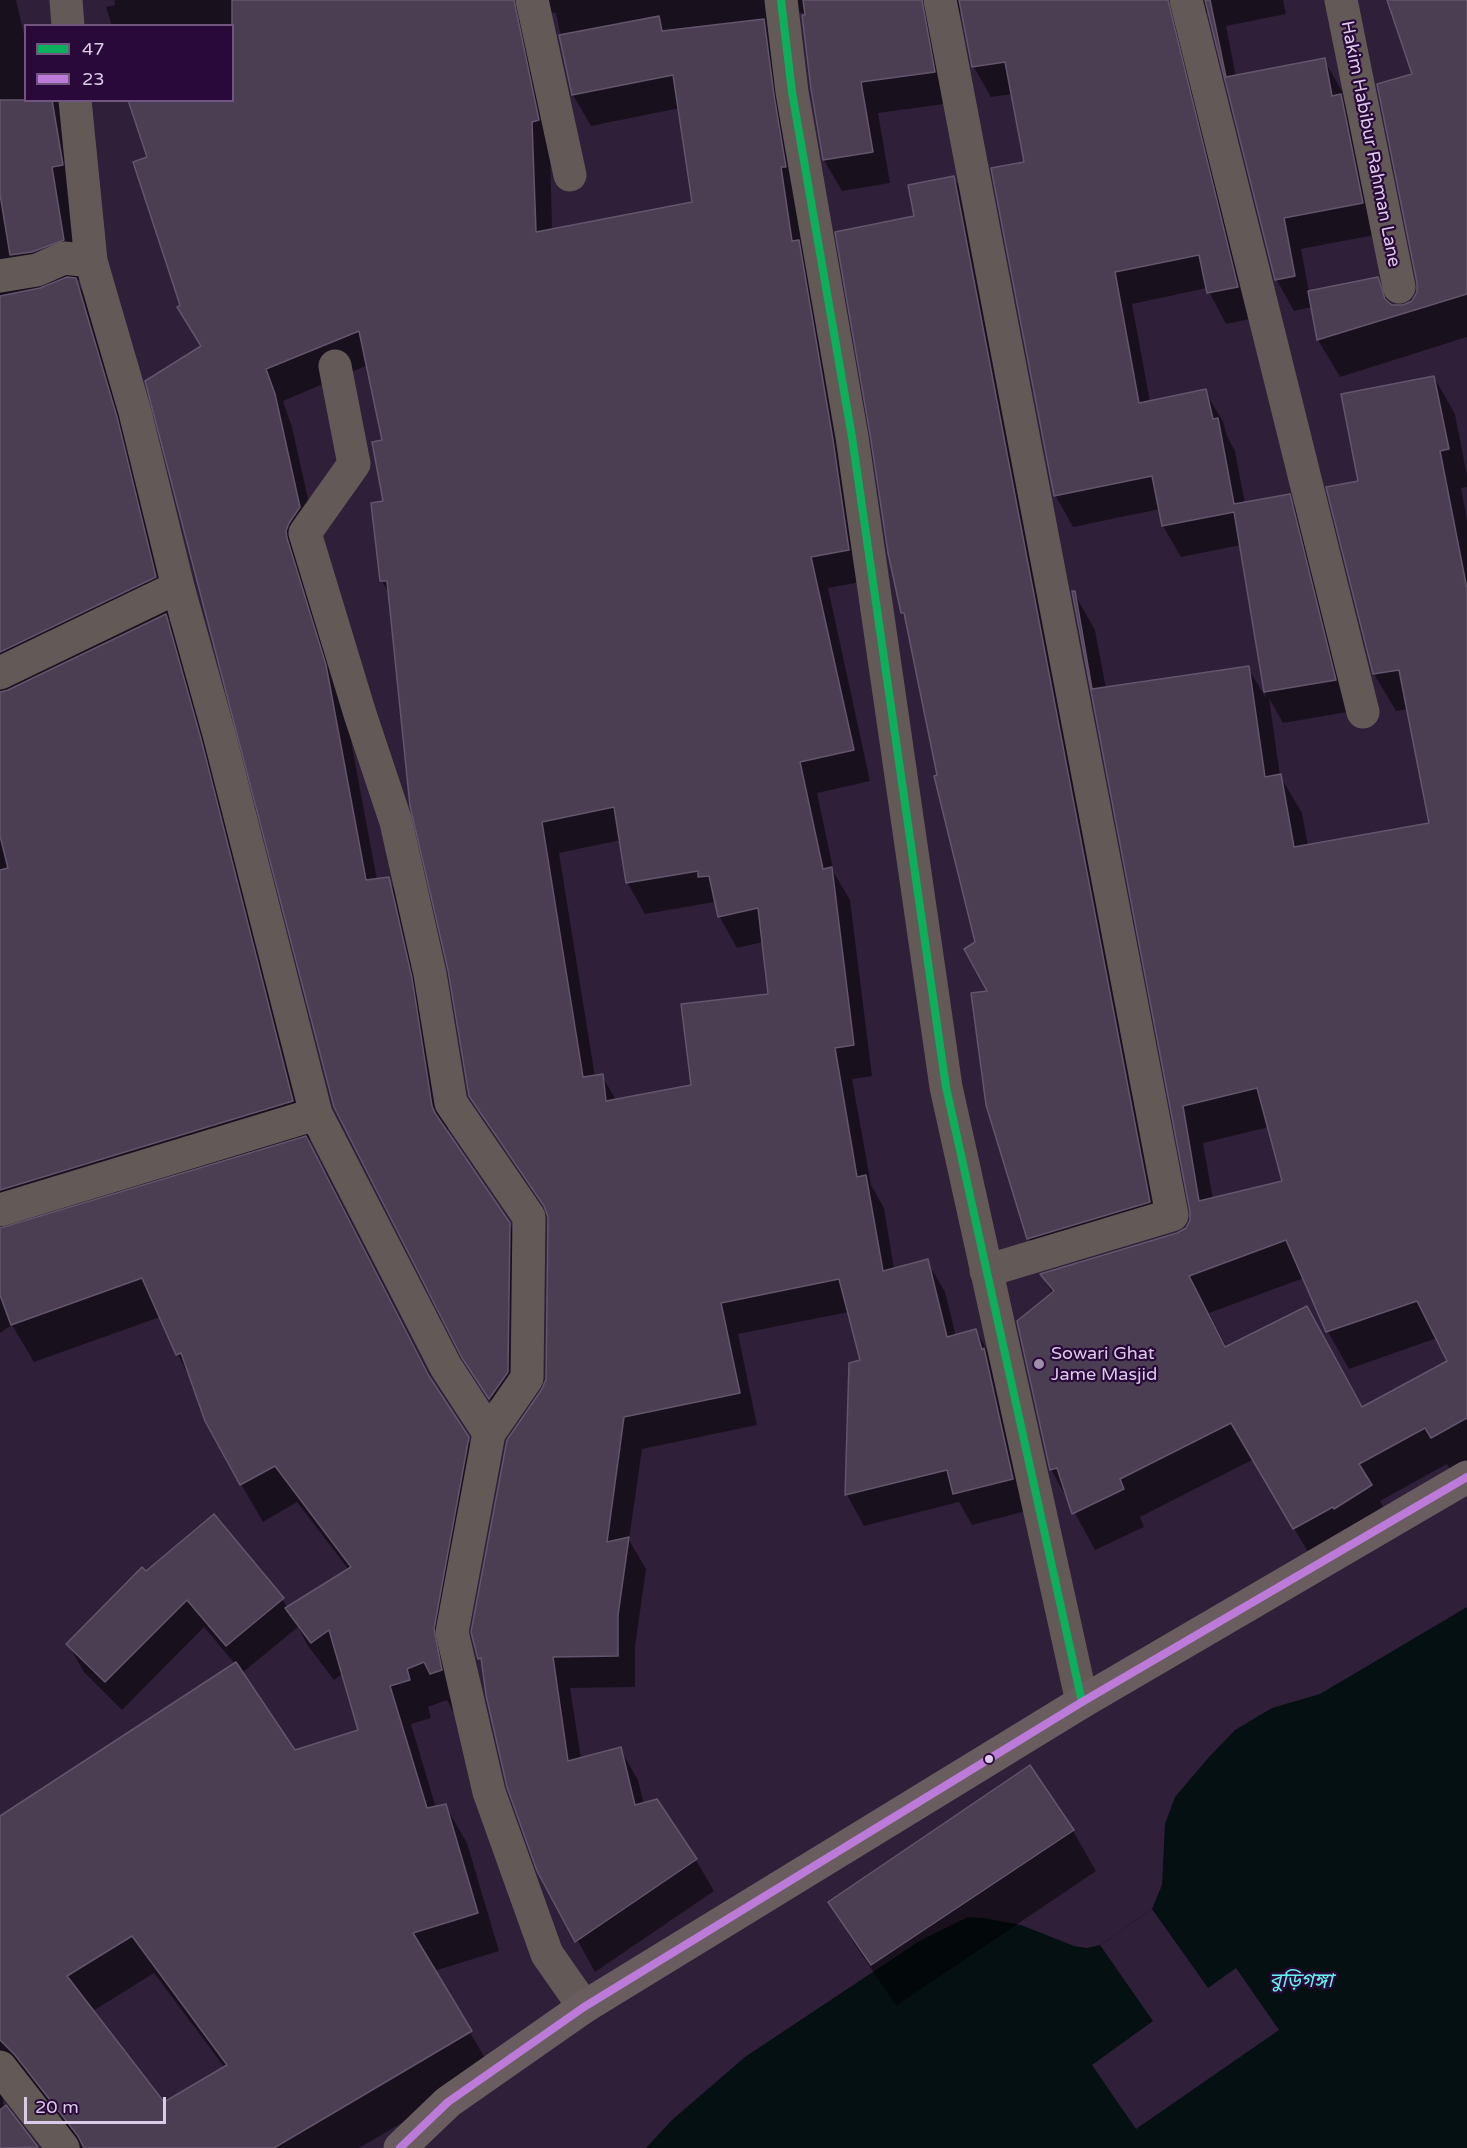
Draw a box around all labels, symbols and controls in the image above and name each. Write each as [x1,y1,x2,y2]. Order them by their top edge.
street label: Hakim Habibur Rahman Lane [1336,19,1404,269]
legend [24,24,234,102]
text: 47 [82,38,105,60]
text: 23 [82,68,105,90]
place label: Sowari Ghat Jame Masjid [1051,1343,1157,1386]
marker: Sowari Ghat Jame Masjid [1032,1357,1046,1371]
unlabelled marker [983,1753,995,1765]
water label: বুড়িগঙ্গা [1269,1970,1333,1994]
scale bar [27,2085,170,2123]
text: 20 m [35,2096,79,2118]

